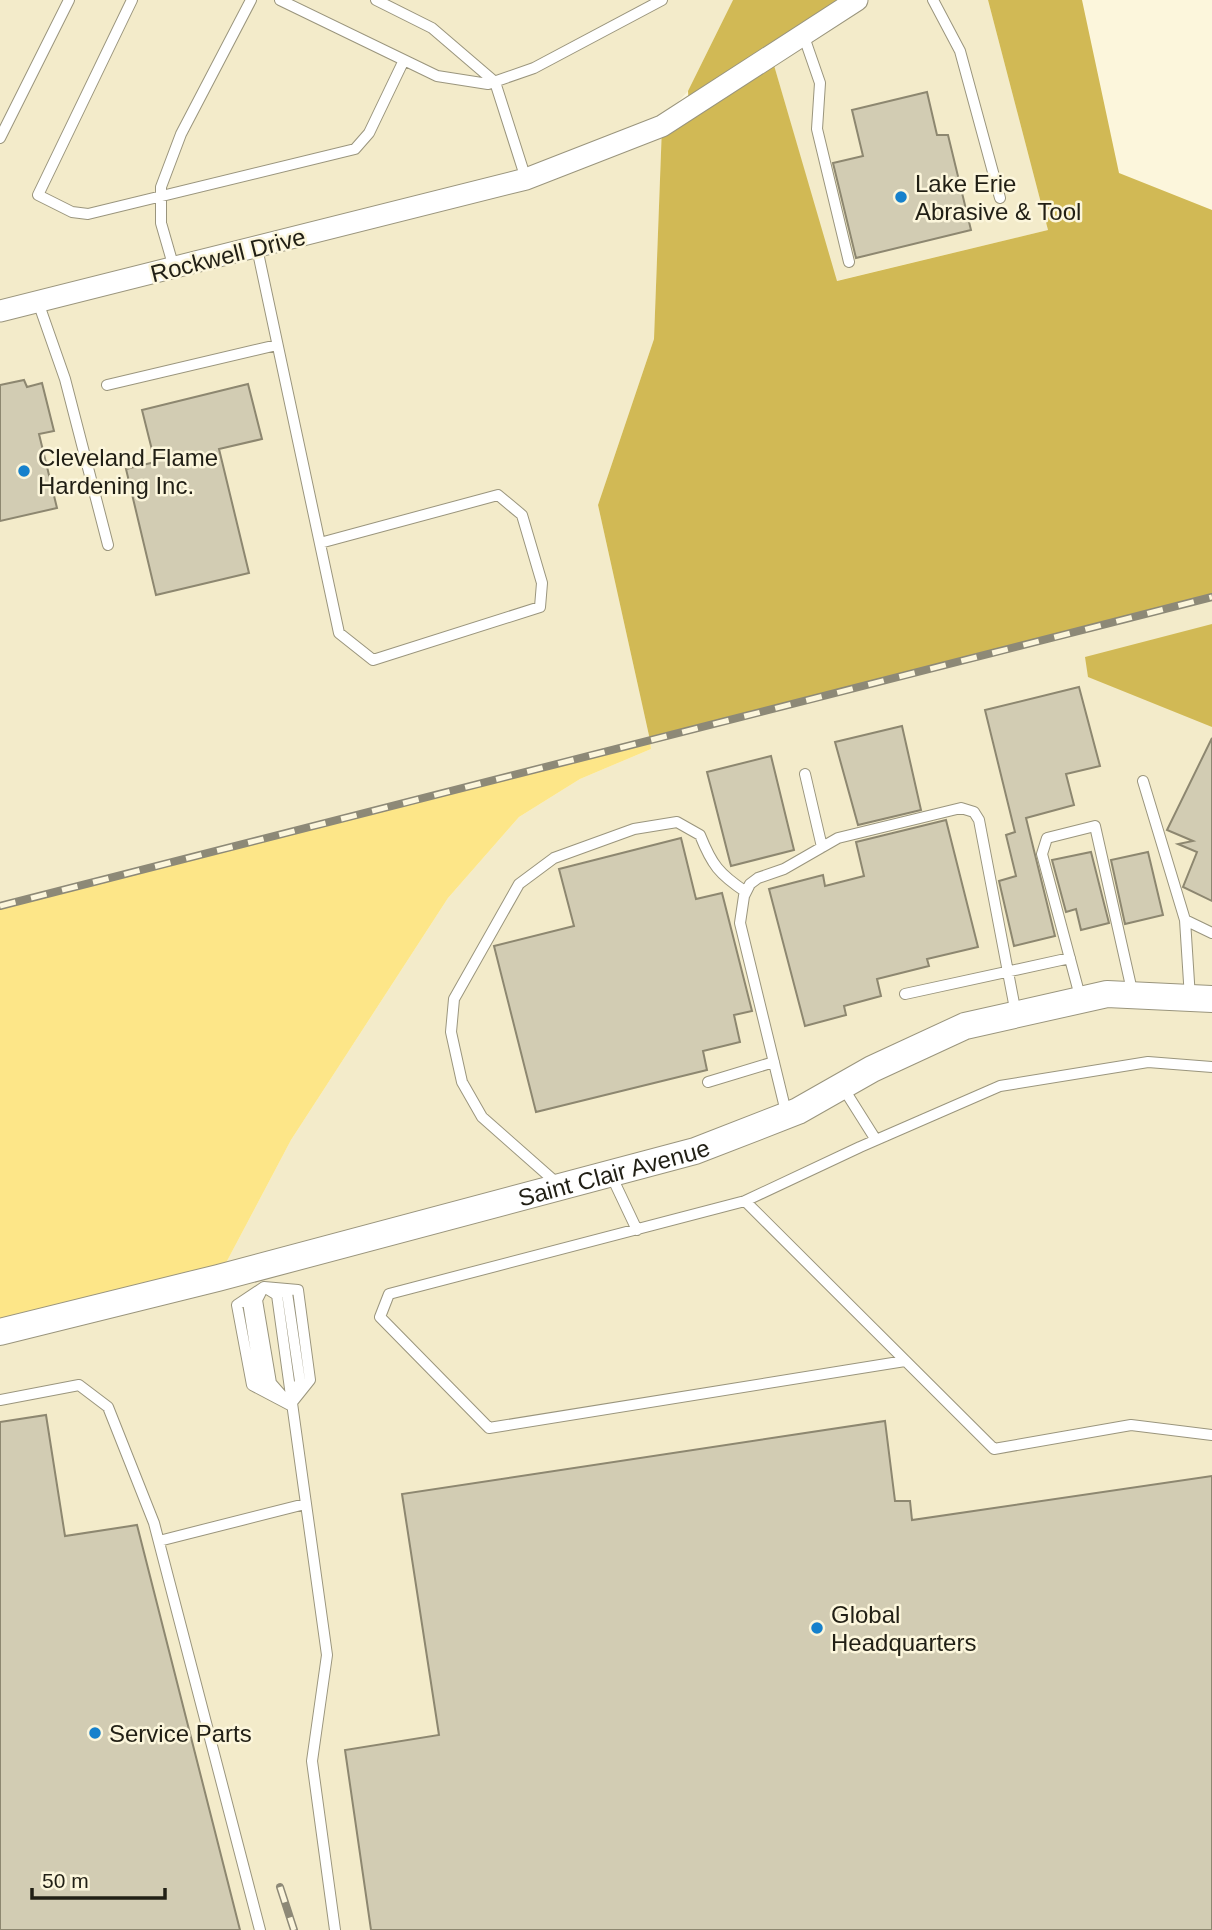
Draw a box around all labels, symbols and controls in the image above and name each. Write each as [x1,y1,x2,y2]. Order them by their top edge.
place label: Lake Erie Abrasive & Tool [915,170,1081,225]
marker: Lake Erie Abrasive & Tool [893,189,909,205]
street label: Rockwell Drive [148,223,308,287]
place label: Cleveland Flame Hardening Inc. [38,444,218,499]
marker: Cleveland Flame Hardening Inc. [16,463,32,479]
street label: Saint Clair Avenue [515,1133,713,1211]
place label: Global Headquarters [831,1601,976,1656]
marker: Global Headquarters [809,1620,825,1636]
place label: Service Parts [109,1720,252,1747]
marker: Service Parts [87,1725,103,1741]
scale bar [32,1856,164,1900]
text: 50 m [42,1869,89,1892]

